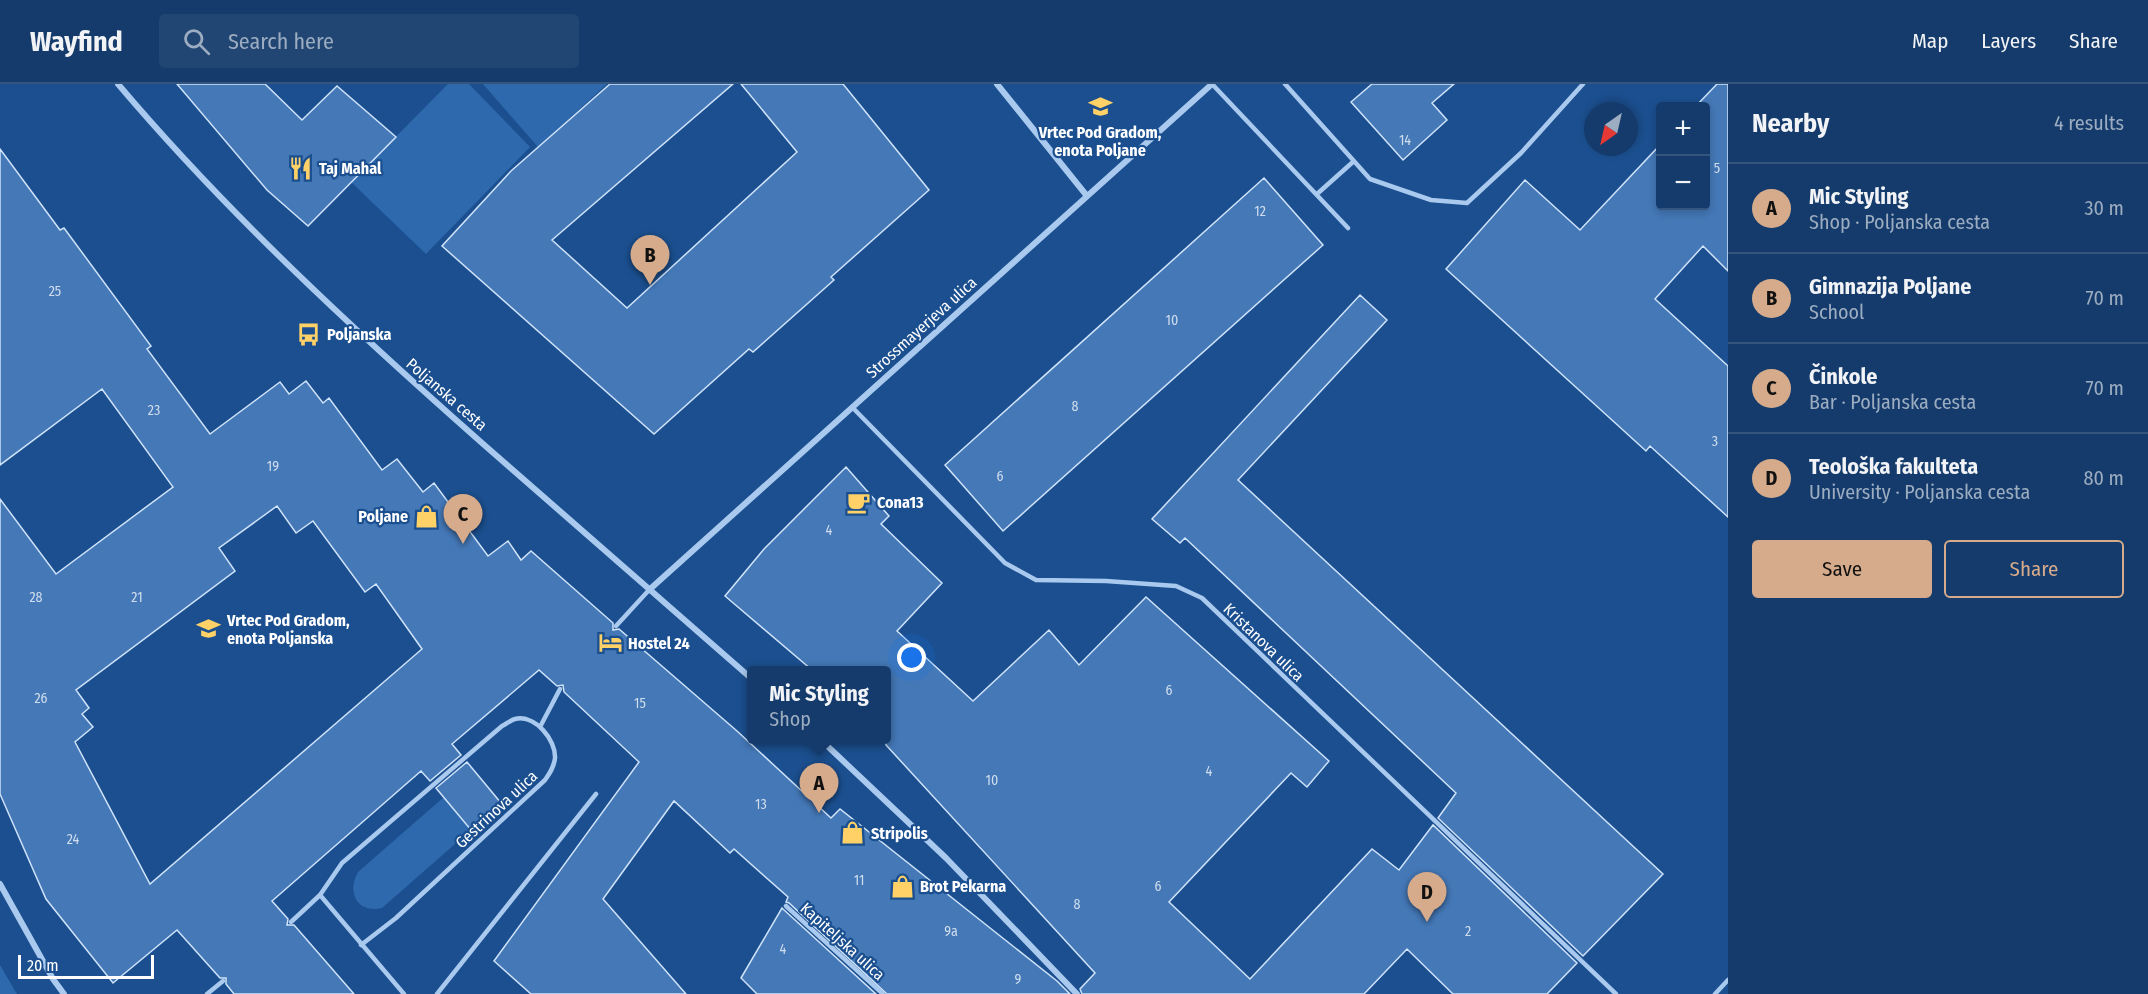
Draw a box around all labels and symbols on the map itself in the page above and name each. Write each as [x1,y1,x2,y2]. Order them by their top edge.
school or university icon: Vrtec Pod Gradom, enota Poljane [1087,94,1113,120]
north arrow [1584,102,1638,156]
place label: Vrtec Pod Gradom, enota Poljane [1038,123,1162,160]
house number: 14 [1399,132,1411,149]
restaurant icon: Taj Mahal [288,155,314,181]
place label: Taj Mahal [319,159,382,178]
house number: 5 [1714,160,1720,177]
house number: 12 [1254,203,1266,220]
pin: B [630,236,670,285]
street label: Strossmayerjeva ulica [862,273,981,382]
house number: 25 [49,283,61,300]
house number: 10 [1166,312,1178,329]
bus stop icon: Poljanska [296,321,322,347]
place label: Poljanska [327,325,392,344]
street label: Poljanska cesta [402,354,491,435]
house number: 8 [1072,398,1079,415]
house number: 23 [148,402,160,419]
house number: 3 [1712,433,1718,450]
house number: 19 [267,458,279,475]
house number: 6 [997,468,1004,485]
cafe icon: Cona13 [846,489,872,515]
place label: Cona13 [877,493,924,512]
pin: C [444,494,482,544]
shop icon: Poljane [413,503,439,529]
place label: Poljane [358,507,408,526]
house number: 4 [826,522,833,539]
house number: 28 [29,589,43,606]
house number: 21 [131,589,143,606]
street label: Kristanova ulica [1220,599,1308,686]
place label: Vrtec Pod Gradom, enota Poljanska [226,611,350,648]
school or university icon: Vrtec Pod Gradom, enota Poljanska [196,616,222,642]
hotel icon: Hostel 24 [597,630,623,656]
place label: Hostel 24 [628,634,690,653]
your location [897,643,926,672]
house number: 6 [1166,682,1173,699]
house number: 26 [34,690,48,707]
house number: 15 [634,695,646,712]
house number: 4 [1206,763,1213,780]
pin: A [800,764,838,813]
street label: Gestrinova ulica [451,766,541,852]
house number: 10 [986,772,998,789]
house number: 13 [755,796,767,813]
shop icon: Stripolis [840,820,866,846]
place label: Stripolis [871,824,928,843]
house number: 24 [67,831,80,848]
house number: 11 [854,872,864,889]
pin: D [1408,872,1446,922]
shop icon: Brot Pekarna [889,873,915,899]
place label: Brot Pekarna [920,877,1006,896]
house number: 6 [1155,878,1162,895]
house number: 8 [1074,896,1081,913]
street label: Kapiteljska ulica [797,899,889,984]
house number: 9a [944,923,958,940]
house number: 2 [1465,923,1471,940]
house number: 4 [780,941,787,958]
scale bar [18,952,154,980]
house number: 9 [1015,971,1022,988]

